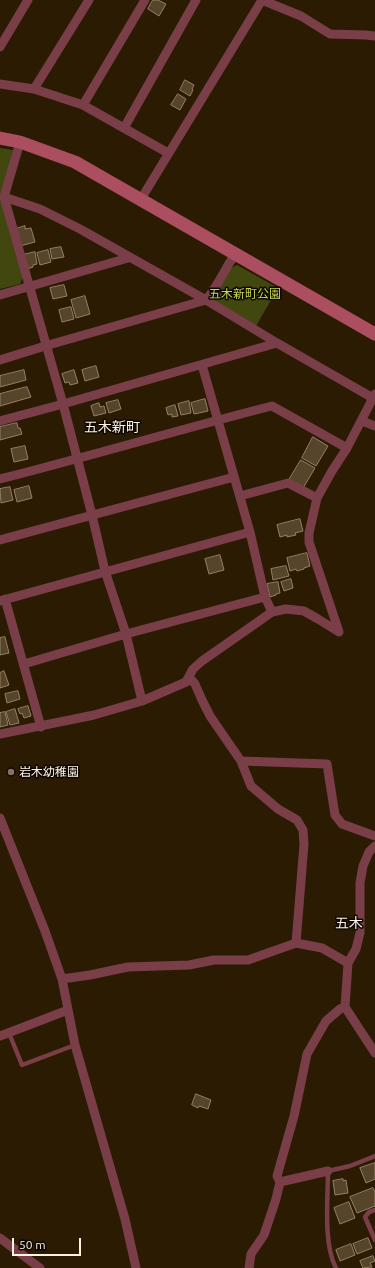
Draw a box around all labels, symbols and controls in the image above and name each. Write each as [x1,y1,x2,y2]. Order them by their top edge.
park label: 五木新町公園 [209,287,281,301]
district label: 五木新町 [84,419,140,435]
place label: 岩木幼稚園 [19,765,79,779]
marker: 岩木幼稚園 [6,767,16,777]
district label: 五木 [335,915,363,931]
scale bar [14,1230,83,1256]
text: 50 m [19,1238,46,1251]

